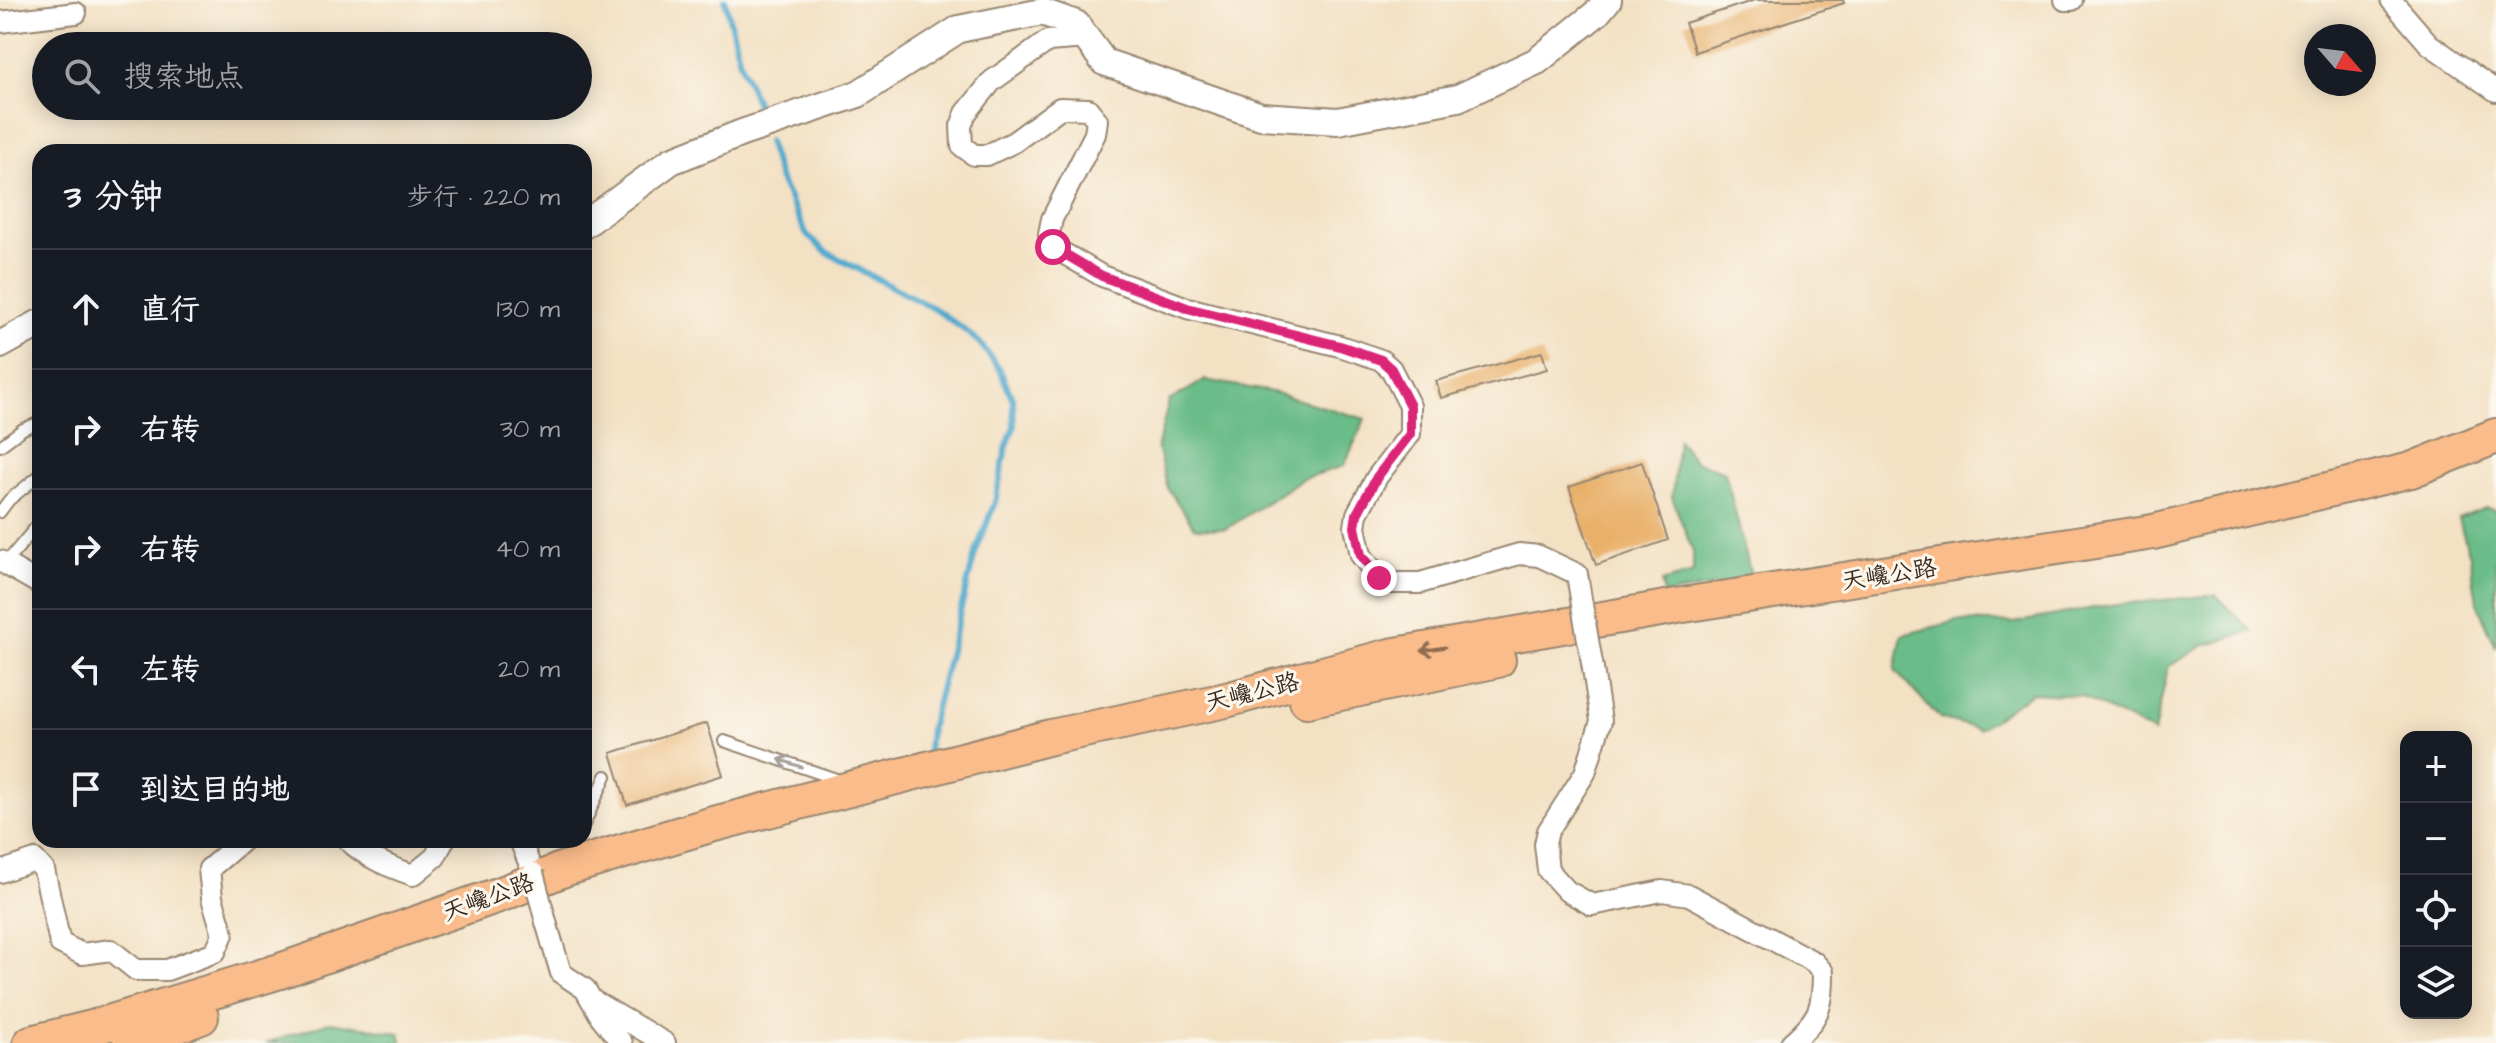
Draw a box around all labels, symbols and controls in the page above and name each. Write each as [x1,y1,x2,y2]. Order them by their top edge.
north arrow [2304,24,2376,96]
search box [32,32,592,120]
icon: search [60,54,104,98]
text: 搜索地点 [124,56,244,98]
text: 3 分钟 [64,173,163,221]
text: 步行 · 220 m [407,179,560,215]
route start [1035,229,1071,265]
icon: ahead [64,287,108,331]
text: 直行 [140,289,200,331]
text: 130 m [496,291,560,327]
icon: right [64,407,108,451]
text: 右转 [140,409,200,451]
text: 30 m [500,411,560,447]
icon: right [64,527,108,571]
text: 右转 [140,529,200,571]
text: 40 m [495,531,560,567]
street label: 天巉公路 [1839,551,1939,599]
route end [1361,560,1397,596]
one-way arrow [1421,642,1447,657]
icon: left [64,647,108,691]
text: 左转 [140,649,200,691]
text: 20 m [498,651,560,687]
street label: 天巉公路 [1202,665,1303,721]
map controls [2400,731,2472,1019]
button: + [2400,731,2472,803]
one-way arrow [777,755,802,770]
icon: arrive [64,767,108,811]
text: 到达目的地 [140,769,290,811]
button: − [2400,803,2472,875]
street label: 天巉公路 [437,866,539,930]
button: locate [2400,875,2472,947]
button: layers [2400,947,2472,1019]

